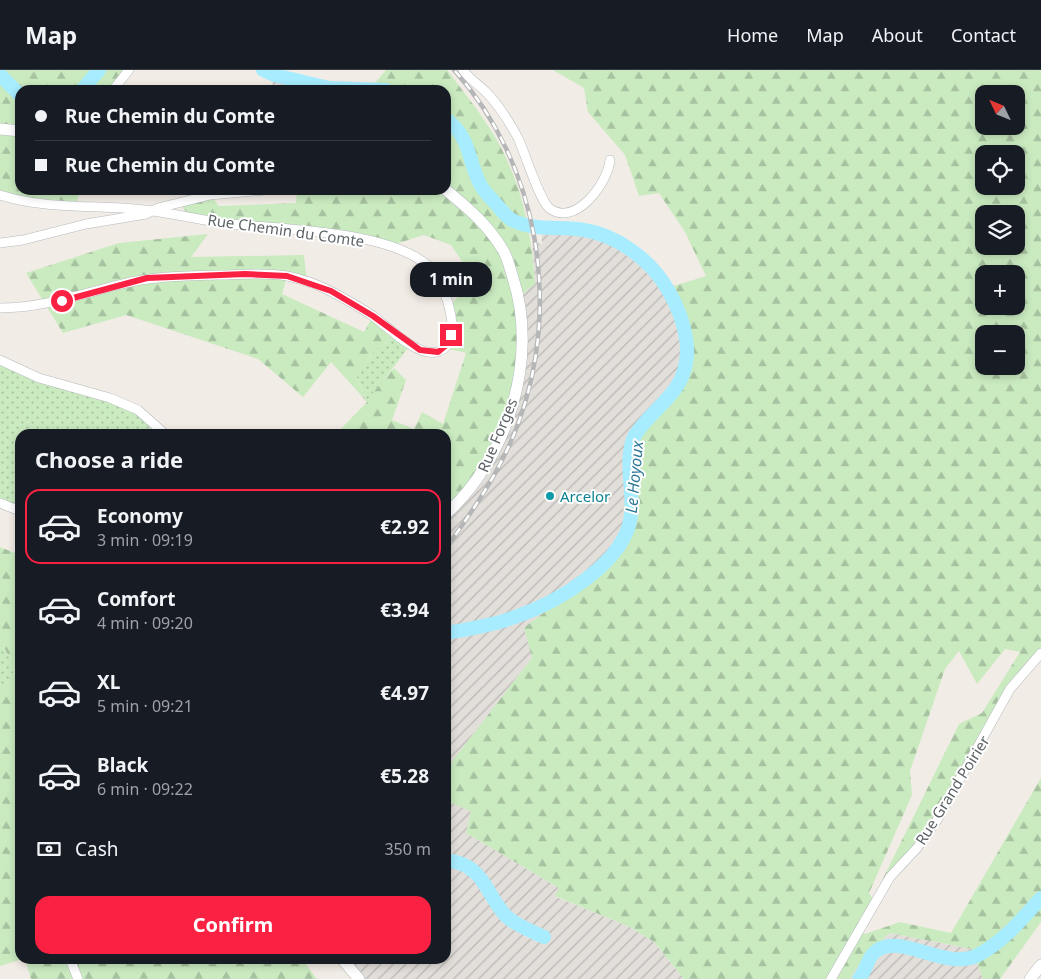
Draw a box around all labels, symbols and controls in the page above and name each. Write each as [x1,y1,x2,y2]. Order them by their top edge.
text: Map [25,18,77,51]
text: Home [727,23,778,47]
text: Map [806,23,844,47]
text: About [872,23,923,47]
text: Contact [951,23,1016,47]
north arrow [975,85,1025,135]
map controls [975,85,1025,375]
text: Rue Chemin du Comte [65,103,275,129]
button: locate [975,145,1025,195]
text: Rue Chemin du Comte [65,152,275,178]
button: layers [975,205,1025,255]
street label: Rue Chemin du Comte [206,209,366,251]
callout: 1 min [410,262,492,298]
button: + [975,265,1025,315]
text: 1 min [429,268,473,290]
route start [51,290,73,312]
route end [440,324,462,346]
button: − [975,325,1025,375]
street label: Rue Forges [472,395,522,475]
water label: Le Hoyoux [620,439,648,514]
text: Choose a ride [35,444,183,474]
place label: Arcelor [560,486,610,506]
marker: Arcelor [544,490,556,502]
text: Economy [97,503,183,529]
icon: car [37,504,82,549]
text: €2.92 [380,514,429,540]
text: 3 min · 09:19 [97,529,193,551]
text: Comfort [97,586,176,612]
icon: car [37,587,82,632]
text: €3.94 [380,597,429,623]
text: 4 min · 09:20 [97,612,193,634]
text: XL [97,669,120,695]
icon: car [37,670,82,715]
text: €4.97 [380,680,429,706]
text: 5 min · 09:21 [97,695,193,717]
street label: Rue Grand Poirier [910,732,994,848]
text: Black [97,752,148,778]
icon: car [37,753,82,798]
text: €5.28 [380,763,429,789]
text: 6 min · 09:22 [97,778,193,800]
icon: cash [35,835,63,863]
text: Cash [75,836,119,862]
text: 350 m [384,838,431,860]
button: Confirm [35,896,431,954]

